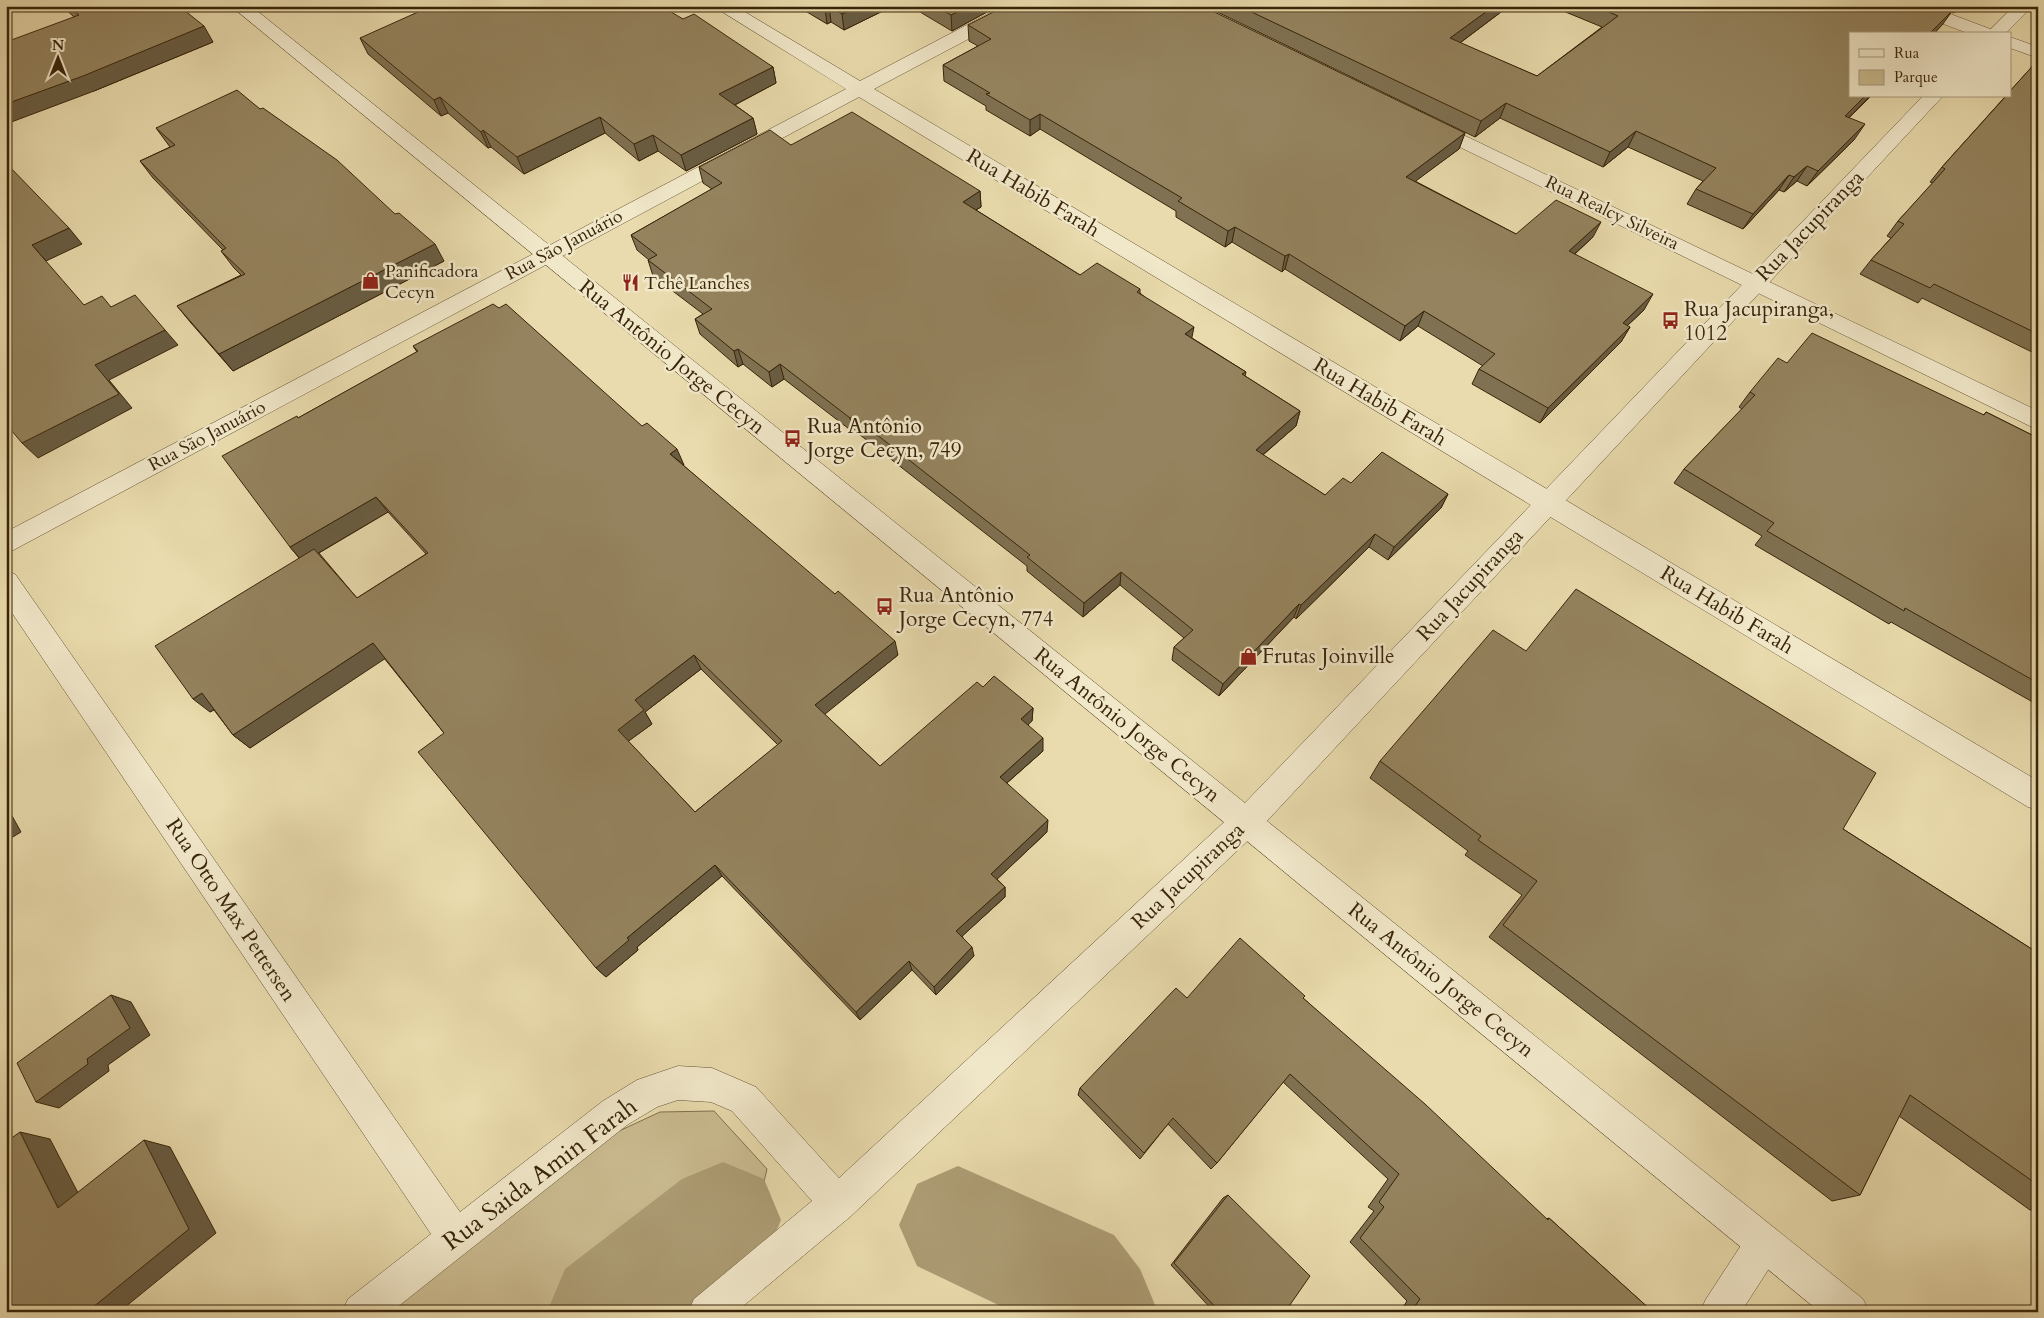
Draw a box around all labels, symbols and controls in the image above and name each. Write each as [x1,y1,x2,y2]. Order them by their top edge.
north arrow [32,32,82,82]
legend [1849,32,2012,98]
text: N [52,36,64,55]
text: Rua [1894,43,1920,63]
text: Parque [1894,67,1938,87]
street label: Rua Habib Farah [961,142,1106,245]
street label: Rua Jacupiranga [1749,164,1871,288]
street label: Rua Realcy Silveira [1541,170,1683,256]
street label: Rua São Januário [501,203,627,286]
place label: Panificadora Cecyn [385,259,479,305]
shop icon: Panificadora Cecyn [361,271,381,291]
place label: Tchê Lanches [644,271,749,296]
street label: Rua Antônio Jorge Cecyn [573,273,771,441]
restaurant icon: Tchê Lanches [620,273,640,293]
place label: Rua Jacupiranga, 1012 [1684,295,1834,348]
bus stop icon: Rua Jacupiranga, 1012 [1660,311,1680,331]
street label: Rua Habib Farah [1308,351,1453,454]
street label: Rua São Januário [144,394,270,477]
place label: Rua Antônio Jorge Cecyn, 749 [804,412,962,465]
bus stop icon: Rua Antônio Jorge Cecyn, 749 [783,428,803,448]
street label: Rua Jacupiranga [1410,522,1530,648]
street label: Rua Habib Farah [1655,559,1800,662]
place label: Rua Antônio Jorge Cecyn, 774 [896,581,1054,634]
bus stop icon: Rua Antônio Jorge Cecyn, 774 [875,597,895,617]
street label: Rua Antônio Jorge Cecyn [1028,641,1226,809]
place label: Frutas Joinville [1262,642,1395,671]
shop icon: Frutas Joinville [1238,646,1258,666]
street label: Rua Otto Max Pettersen [159,813,303,1007]
street label: Rua Jacupiranga [1125,816,1251,936]
street label: Rua Antônio Jorge Cecyn [1342,896,1540,1064]
street label: Rua Saida Amin Farah [436,1089,644,1258]

